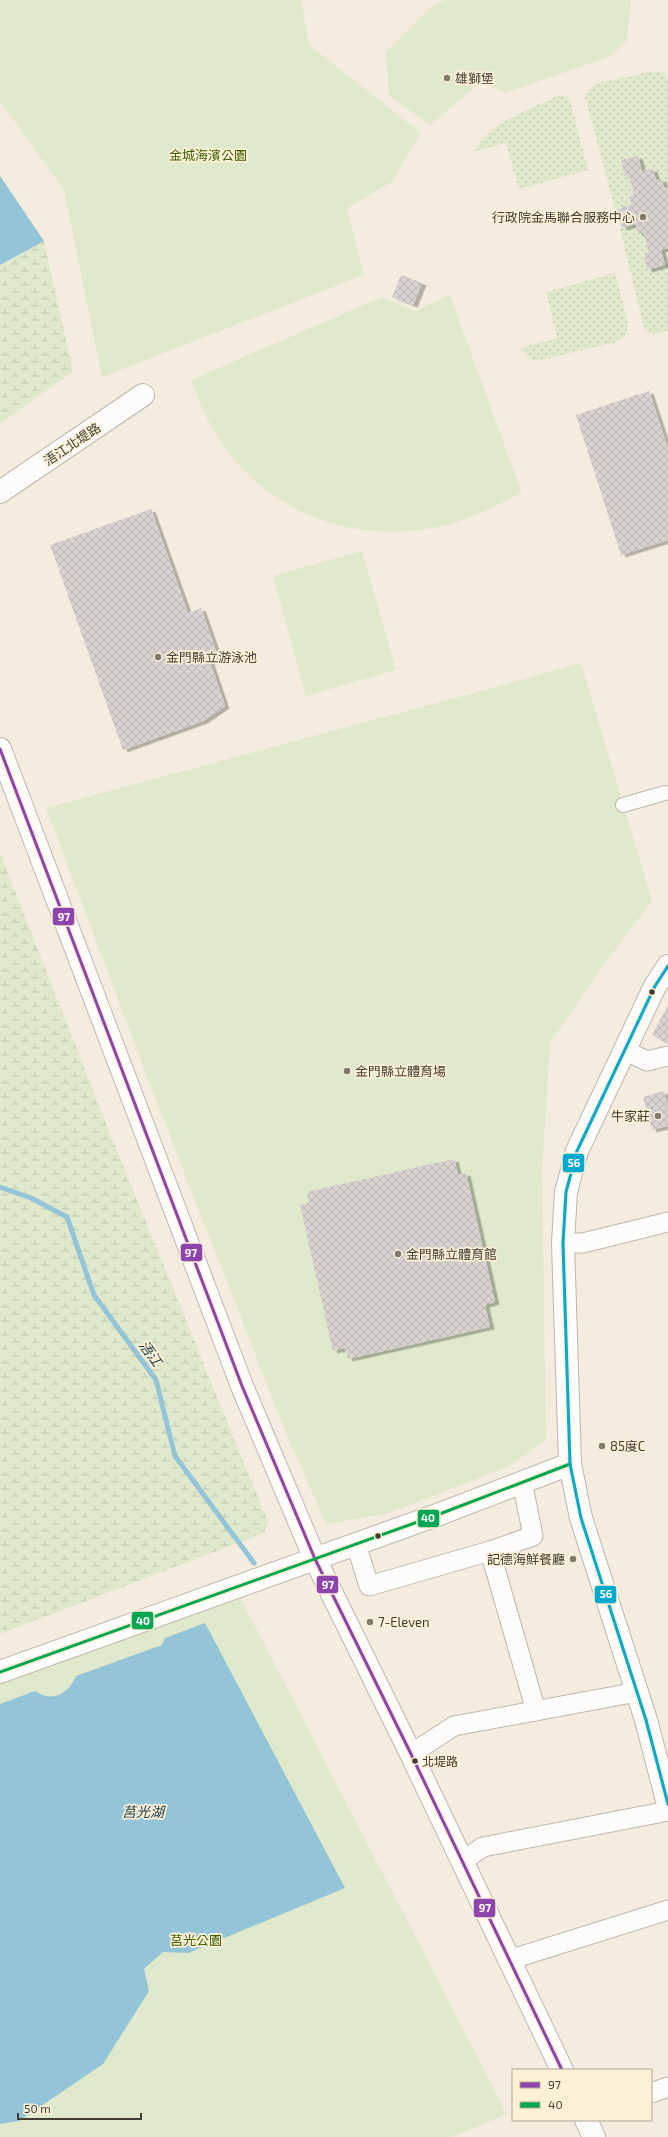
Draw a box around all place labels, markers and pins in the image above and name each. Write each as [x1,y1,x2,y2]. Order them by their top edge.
place label: 雄獅堡 [455,70,494,86]
marker: 雄獅堡 [442,73,452,83]
place label: 行政院金馬聯合服務中心 [492,209,635,225]
marker: 行政院金馬聯合服務中心 [638,212,648,222]
place label: 金門縣立游泳池 [166,649,257,665]
marker: 金門縣立游泳池 [153,652,163,662]
unlabelled marker [647,987,657,997]
place label: 金門縣立體育場 [355,1063,446,1079]
marker: 金門縣立體育場 [342,1066,352,1076]
place label: 牛家莊 [611,1108,650,1124]
marker: 牛家莊 [653,1111,663,1121]
place label: 金門縣立體育館 [406,1246,497,1262]
marker: 金門縣立體育館 [393,1249,403,1259]
place label: 85度C [610,1438,645,1454]
marker: 85度C [597,1441,607,1451]
unlabelled marker [373,1531,383,1541]
place label: 記德海鮮餐廳 [487,1551,565,1567]
marker: 記德海鮮餐廳 [568,1554,578,1564]
place label: 7-Eleven [378,1614,430,1630]
marker: 7-Eleven [365,1617,375,1627]
place label: 北堤路 [422,1754,458,1768]
marker: 北堤路 [410,1756,420,1766]

